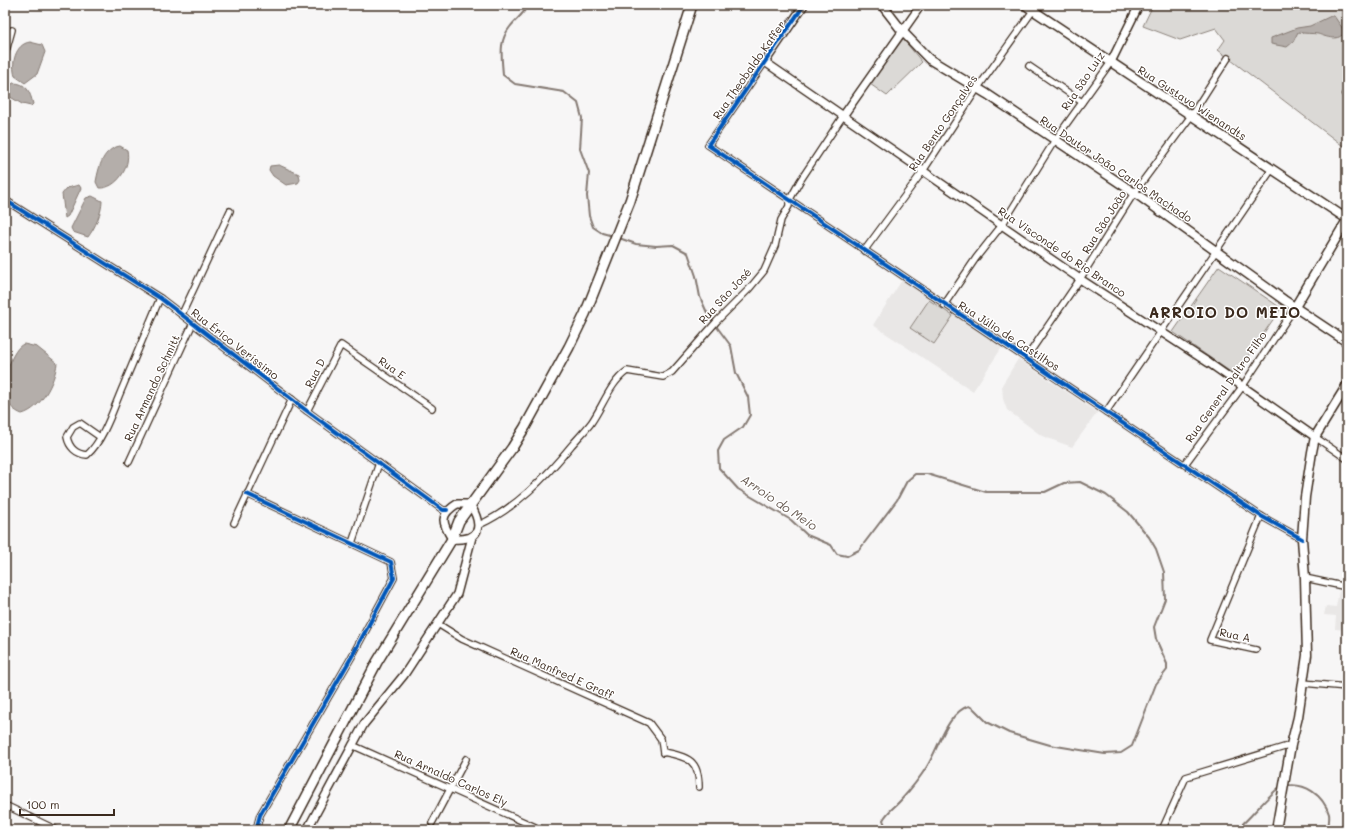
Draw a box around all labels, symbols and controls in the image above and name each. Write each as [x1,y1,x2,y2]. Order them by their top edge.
street label: Rua Theobaldo Kaffer [709,17,788,122]
street label: Rua São Luiz [1057,48,1108,113]
street label: Rua Gustavo Wienandts [1135,62,1249,143]
street label: Rua Bento Gonçalves [905,72,980,174]
street label: Rua Doutor João Carlos Machado [1037,112,1196,226]
street label: Rua São João [1078,187,1129,256]
street label: Rua Visconde do Rio Branco [995,203,1130,300]
street label: Rua São José [695,264,755,327]
street label: Rua Júlio de Castilhos [956,297,1063,374]
district label: ARROIO DO MEIO [1149,302,1301,322]
street label: Rua Érico Veríssimo [188,305,283,383]
street label: Rua General Daltro Filho [1181,328,1270,445]
street label: Rua Armando Schmitt [120,332,183,444]
street label: Rua E [376,353,409,382]
street label: Rua D [301,356,328,390]
water label: Arroio do Meio [738,471,821,534]
street label: Rua A [1218,624,1252,645]
street label: Rua Manfred E Graff [508,643,617,702]
street label: Rua Arnaldo Carlos Ely [392,746,510,809]
scale bar [20,791,114,817]
text: 100 m [26,796,60,812]

